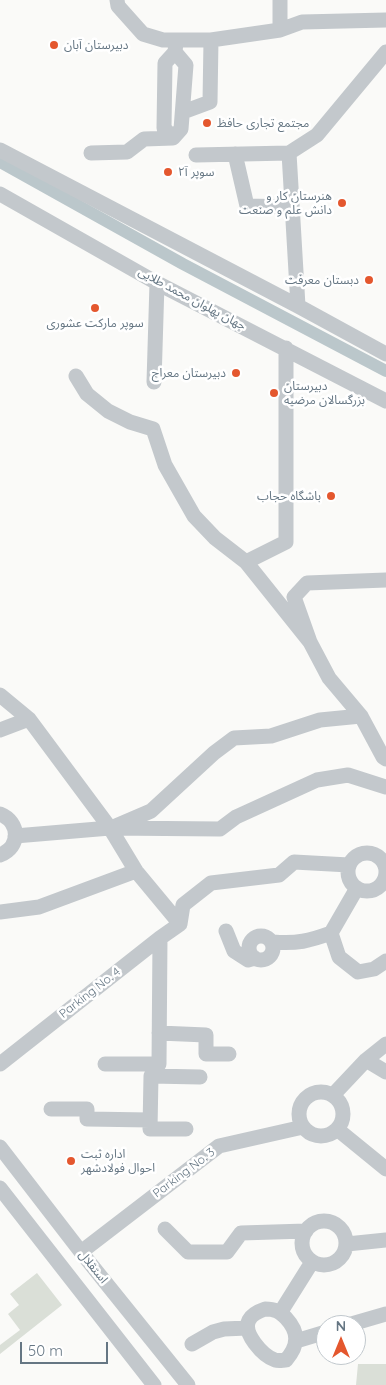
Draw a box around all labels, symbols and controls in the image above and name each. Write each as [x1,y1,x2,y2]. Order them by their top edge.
place label: دبیرستان آبان [64,38,128,52]
marker: دبیرستان آبان [48,39,60,51]
place label: مجتمع تجاری حافظ [217,116,309,130]
marker: مجتمع تجاری حافظ [201,117,213,129]
place label: سوپر آ۲ [178,165,214,179]
marker: سوپر آ۲ [162,166,174,178]
place label: هنرستان کار و دانش علم و صنعت [239,189,332,217]
marker: هنرستان کار و دانش علم و صنعت [336,197,348,209]
street label: جهان پهلوان محمد طلایی [136,265,248,333]
place label: دبستان معرفت [285,273,359,287]
marker: دبستان معرفت [363,274,375,286]
marker: سوپر مارکت عشوری [89,302,101,314]
place label: سوپر مارکت عشوری [46,316,144,330]
place label: دبیرستان معراج [152,366,226,380]
marker: دبیرستان معراج [230,367,242,379]
place label: دبیرستان بزرگسالان مرضیه [284,379,365,407]
marker: دبیرستان بزرگسالان مرضیه [268,387,280,399]
place label: باشگاه حجاب [257,489,321,503]
marker: باشگاه حجاب [325,490,337,502]
street label: Parking No. 4 [57,965,123,1021]
street label: Parking No. 3 [150,1145,218,1201]
place label: اداره ثبت احوال فولادشهر [81,1147,155,1175]
marker: اداره ثبت احوال فولادشهر [65,1155,77,1167]
street label: استقلال [75,1248,111,1286]
north arrow [316,1315,366,1365]
text: N [336,1317,346,1335]
scale bar [22,1332,110,1364]
text: 50 m [28,1341,63,1360]

